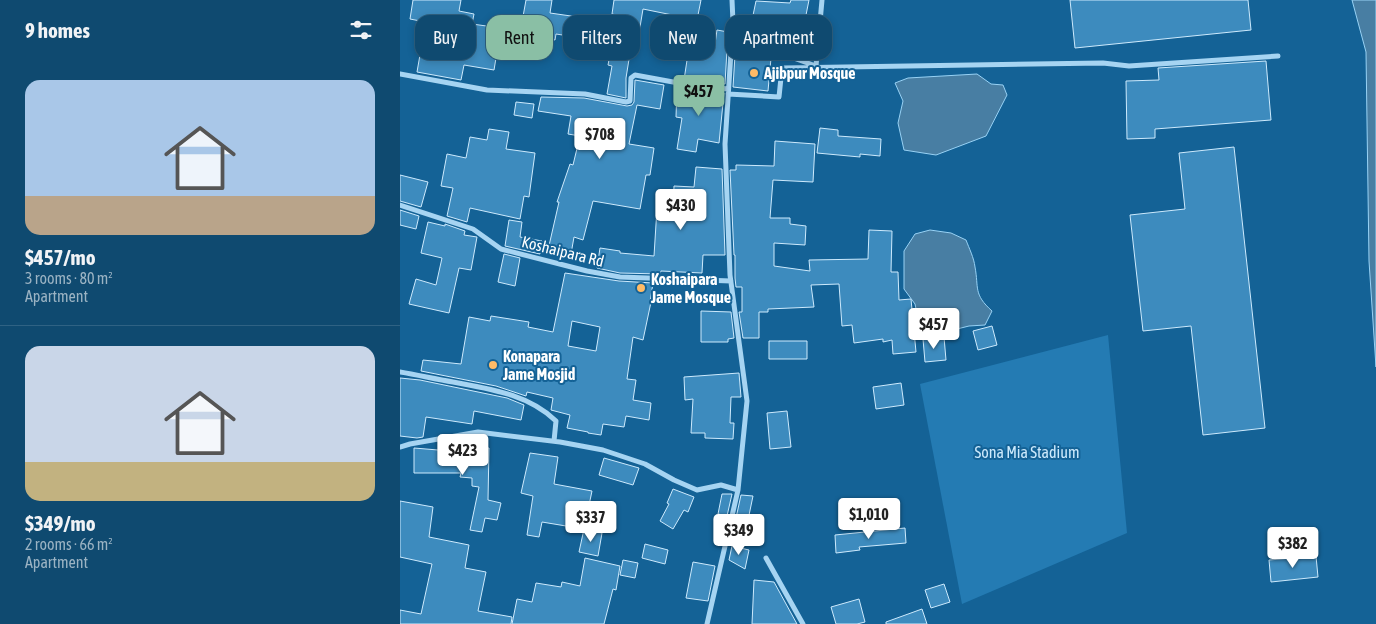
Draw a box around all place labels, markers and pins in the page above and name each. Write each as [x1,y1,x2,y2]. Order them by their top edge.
place label: Ajibpur Mosque [763,64,855,82]
marker: Ajibpur Mosque [748,67,760,79]
pin: $457 [669,74,729,117]
pin: $708 [570,118,630,160]
pin: $430 [651,188,711,231]
place label: Koshaipara Jame Mosque [650,270,731,306]
marker: Koshaipara Jame Mosque [635,282,647,294]
pin: $457 [904,308,964,350]
place label: Konapara Jame Mosjid [502,347,576,383]
marker: Konapara Jame Mosjid [487,359,499,371]
pin: $423 [433,434,493,476]
pin: $1,010 [828,498,910,540]
pin: $337 [561,500,621,543]
pin: $349 [709,514,769,556]
pin: $382 [1263,526,1323,569]

